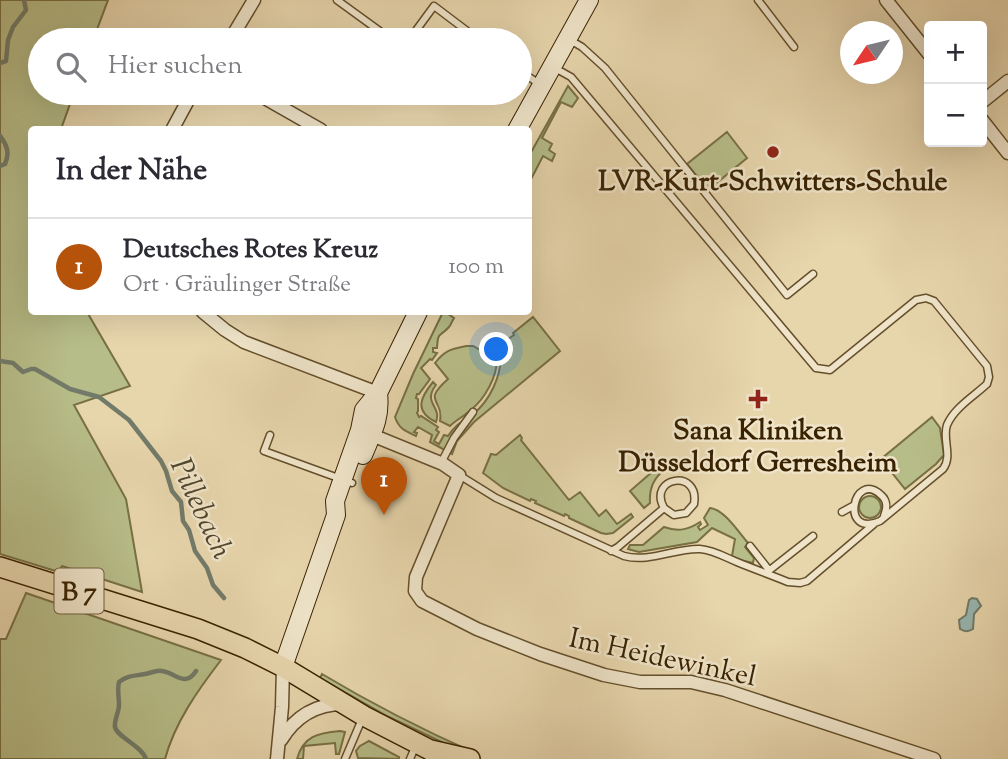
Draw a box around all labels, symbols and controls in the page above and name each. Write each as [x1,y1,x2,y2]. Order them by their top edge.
north arrow [840,21,903,84]
map controls [924,21,987,147]
button: + [924,21,987,84]
search box [28,28,532,105]
icon: search [52,48,90,86]
text: Hier suchen [108,48,243,85]
button: − [924,84,987,147]
marker: LVR-Kurt-Schwitters-Schule [765,144,781,160]
text: In der Nähe [56,150,207,193]
place label: LVR-Kurt-Schwitters-Schule [598,163,948,203]
text: Deutsches Rotes Kreuz [123,232,378,269]
text: 1 [75,251,83,284]
text: 100 m [448,251,504,284]
text: Ort · Gräulinger Straße [123,269,351,302]
your location [479,332,513,366]
marker: Sana Kliniken Düsseldorf Gerresheim [748,389,768,409]
place label: Sana Kliniken Düsseldorf Gerresheim [618,412,898,484]
water label: Pillebach [158,452,242,567]
pin: 1 [361,457,407,515]
road number: B 7 [55,568,104,614]
street label: Im Heidewinkel [565,620,760,698]

